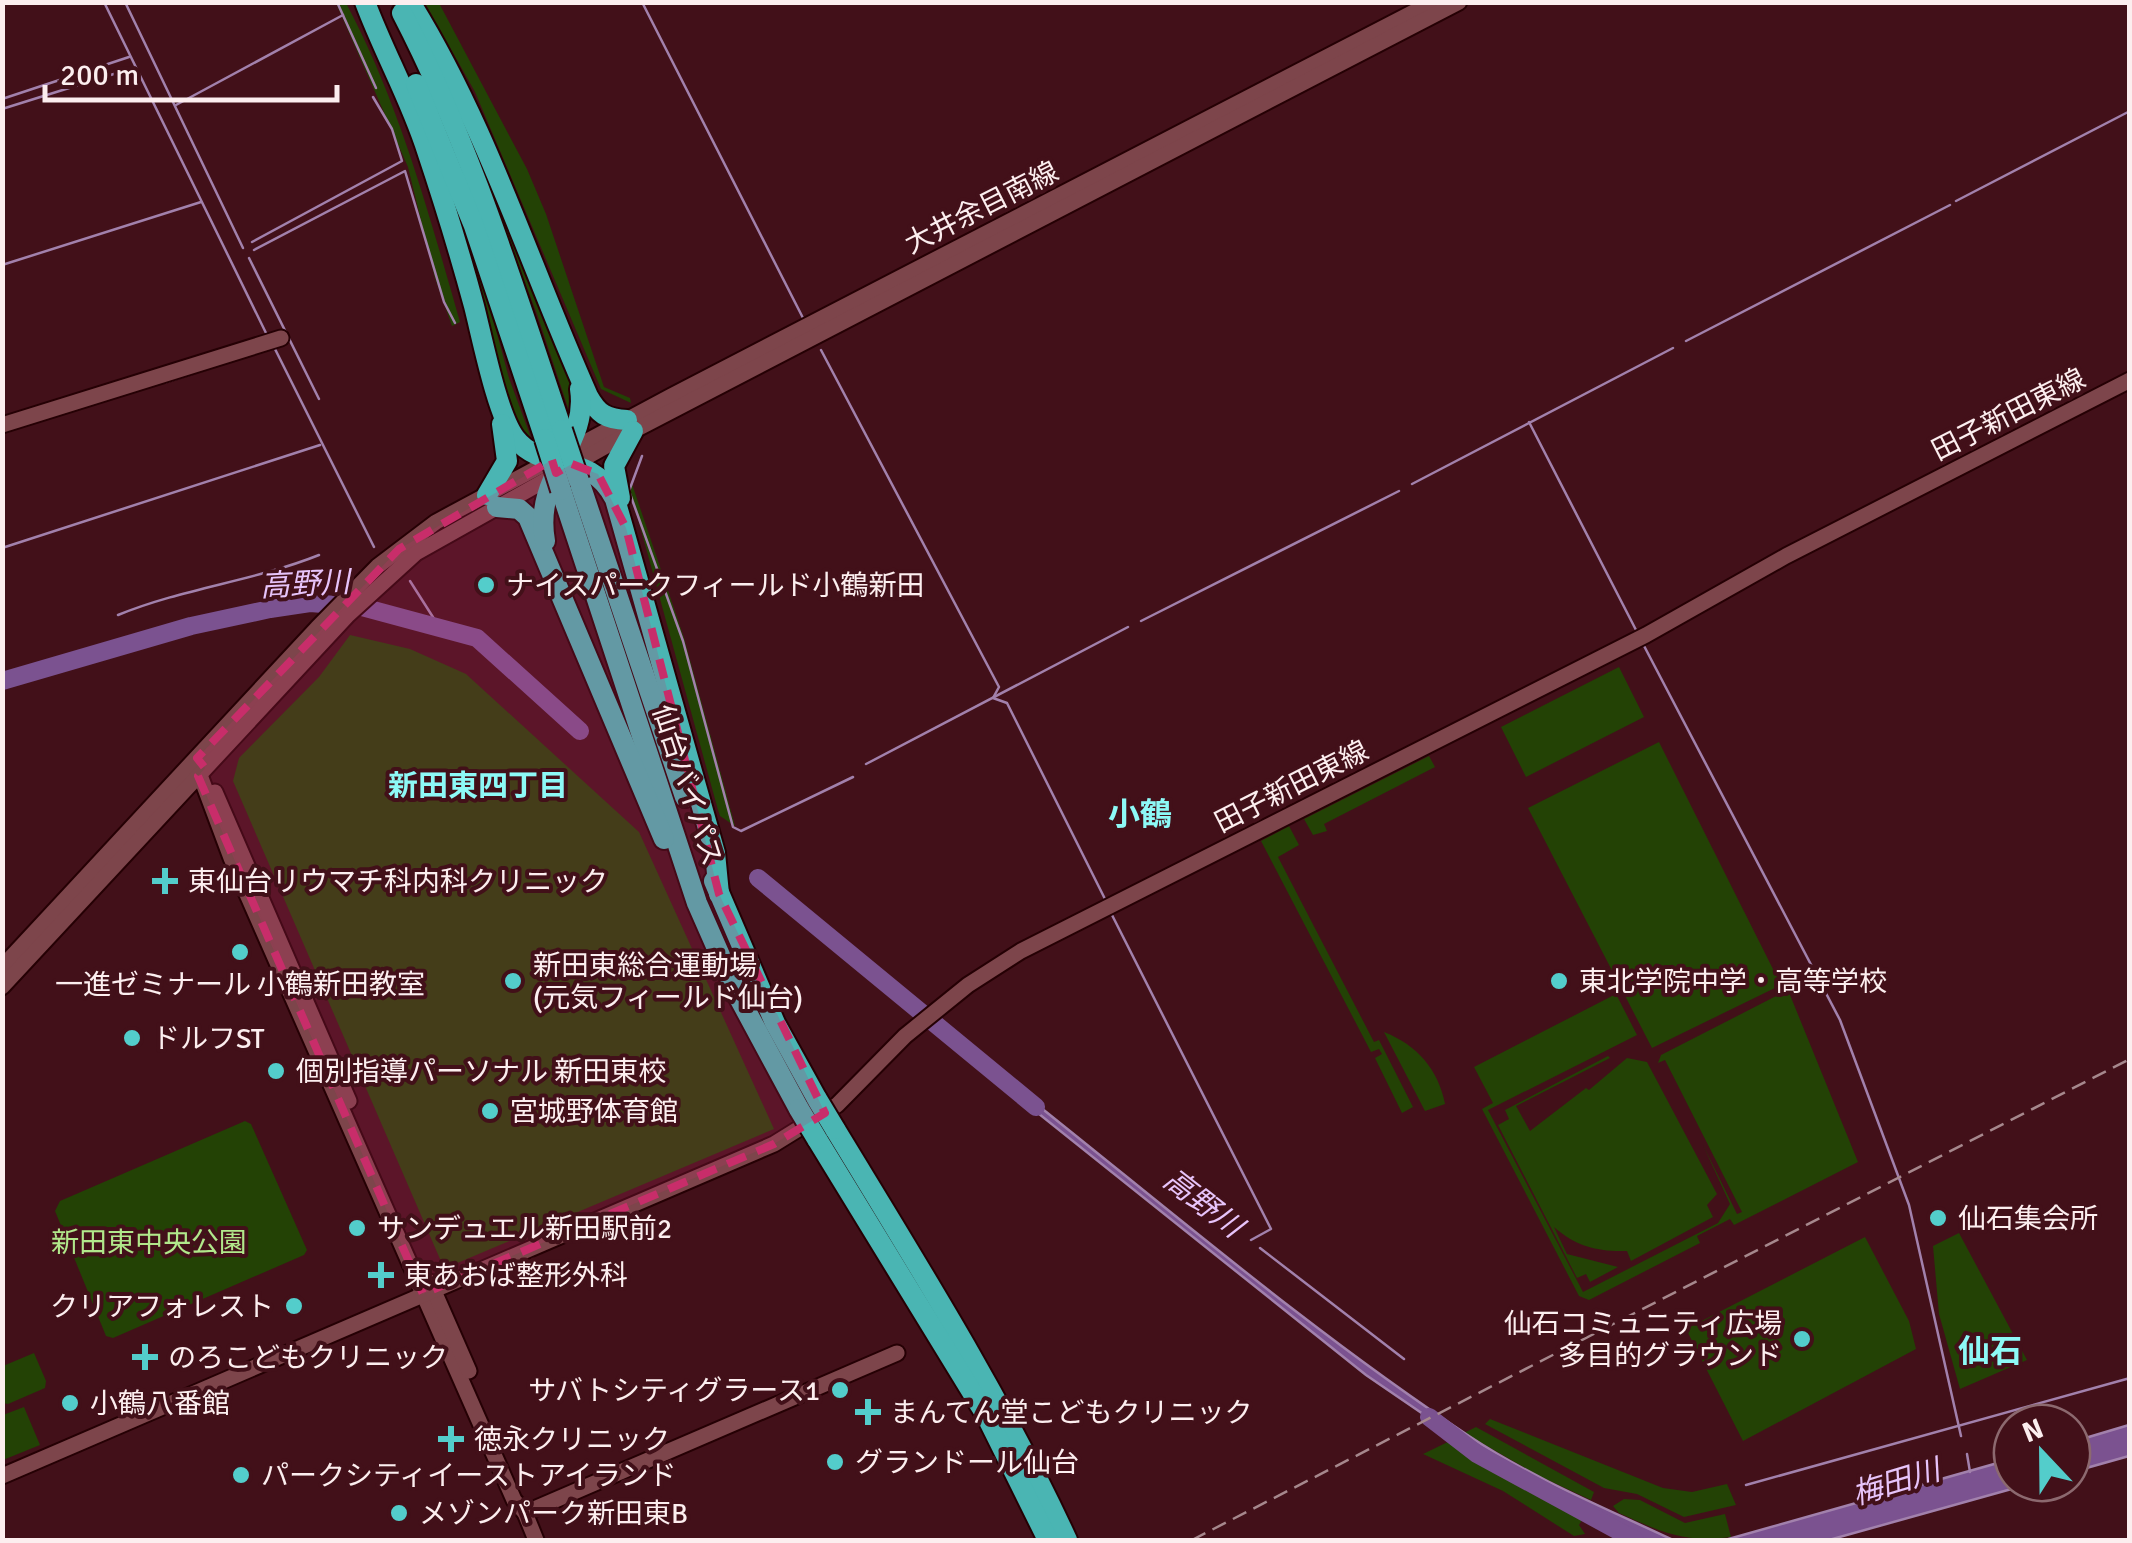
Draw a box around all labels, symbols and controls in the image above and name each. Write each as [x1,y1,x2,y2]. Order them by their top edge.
scale bar [45,40,338,102]
text: 200 m [60,57,139,94]
street label: 大井余目南線 [899,155,1064,261]
street label: 田子新田東線 [1926,362,2091,468]
water label: 高野川 [259,564,354,605]
place label: ナイスパークフィールド小鶴新田 [506,569,925,603]
marker: ナイスパークフィールド小鶴新田 [475,574,497,596]
street label: 仙台バイパス [645,700,729,870]
street label: 田子新田東線 [1209,734,1374,840]
district label: 新田東四丁目 [388,768,568,805]
district label: 小鶴 [1108,795,1172,834]
place label: 東仙台リウマチ科内科クリニック [188,865,608,899]
marker: 東仙台リウマチ科内科クリニック [152,868,178,894]
marker: 一進ゼミナール 小鶴新田教室 [229,941,251,963]
place label: 新田東総合運動場 (元気フィールド仙台) [533,949,803,1015]
place label: 東北学院中学・高等学校 [1579,965,1887,999]
place label: 一進ゼミナール 小鶴新田教室 [55,968,425,1002]
marker: 新田東総合運動場 (元気フィールド仙台) [502,970,524,992]
marker: 東北学院中学・高等学校 [1548,970,1570,992]
place label: ドルフST [152,1022,265,1056]
marker: ドルフST [121,1027,143,1049]
place label: 個別指導パーソナル 新田東校 [296,1055,666,1089]
marker: 個別指導パーソナル 新田東校 [265,1060,287,1082]
place label: 宮城野体育館 [510,1095,678,1129]
marker: 宮城野体育館 [479,1100,501,1122]
water label: 高野川 [1156,1161,1252,1248]
place label: 仙石集会所 [1958,1202,2098,1236]
marker: 仙石集会所 [1927,1207,1949,1229]
place label: サンデュエル新田駅前2 [377,1212,672,1246]
marker: サンデュエル新田駅前2 [346,1217,368,1239]
park label: 新田東中央公園 [51,1226,247,1260]
place label: 東あおば整形外科 [404,1259,628,1293]
marker: 東あおば整形外科 [368,1262,394,1288]
place label: クリアフォレスト [50,1290,274,1324]
marker: クリアフォレスト [283,1295,305,1317]
place label: 仙石コミュニティ広場 多目的グラウンド [1504,1307,1782,1373]
marker: 仙石コミュニティ広場 多目的グラウンド [1791,1328,1813,1350]
district label: 仙石 [1958,1332,2022,1371]
place label: のろこどもクリニック [168,1341,448,1375]
marker: のろこどもクリニック [132,1344,158,1370]
place label: サバトシティグラース1 [528,1374,820,1408]
marker: サバトシティグラース1 [829,1379,851,1401]
place label: 小鶴八番館 [90,1387,230,1421]
marker: 小鶴八番館 [59,1392,81,1414]
place label: まんてん堂こどもクリニック [890,1396,1253,1430]
marker: まんてん堂こどもクリニック [855,1399,881,1425]
north arrow [1992,1403,2092,1503]
text: N [2018,1411,2048,1450]
place label: 徳永クリニック [474,1423,670,1457]
marker: 徳永クリニック [438,1426,464,1452]
place label: グランドール仙台 [855,1446,1079,1480]
marker: グランドール仙台 [824,1451,846,1473]
water label: 梅田川 [1848,1451,1947,1513]
place label: パークシティイーストアイランド [261,1459,677,1493]
marker: パークシティイーストアイランド [230,1464,252,1486]
place label: メゾンパーク新田東B [419,1497,688,1531]
marker: メゾンパーク新田東B [388,1502,410,1524]

